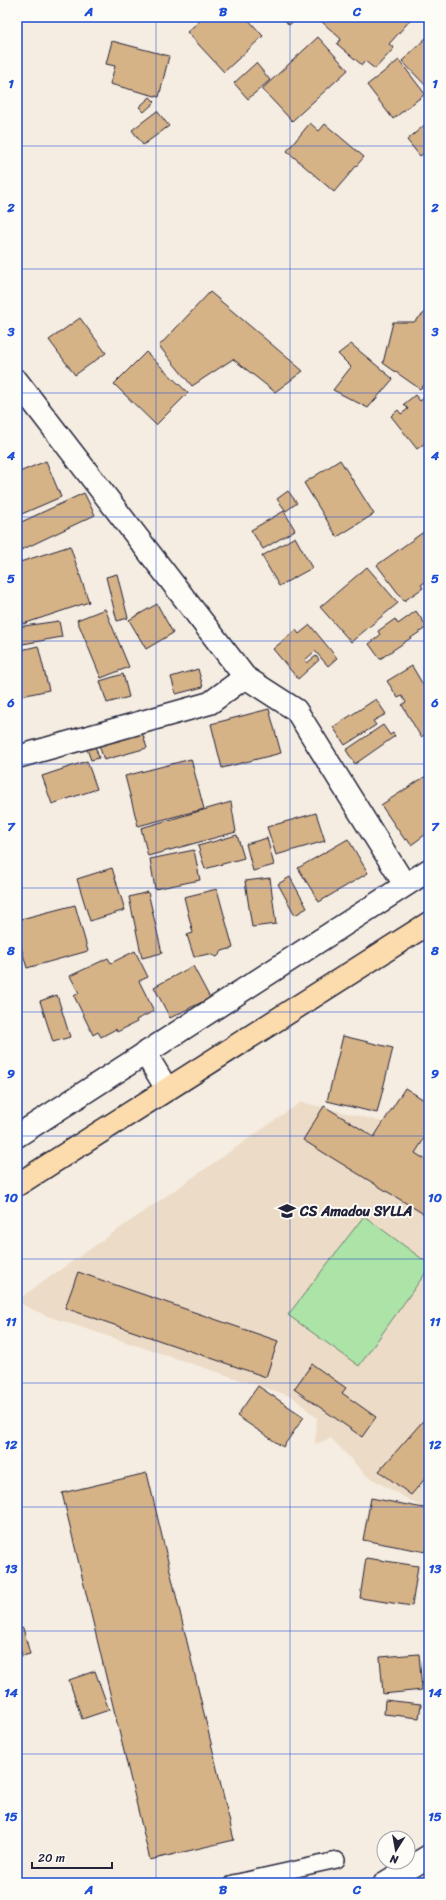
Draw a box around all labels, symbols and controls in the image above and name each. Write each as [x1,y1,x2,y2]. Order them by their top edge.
text: A [84,0,93,23]
text: B [219,0,228,23]
text: C [352,0,362,23]
text: 1 [8,72,14,95]
text: 1 [432,72,438,95]
text: 2 [6,196,15,219]
text: 2 [430,196,439,219]
text: 3 [6,320,15,343]
text: 3 [430,320,439,343]
text: 4 [6,444,16,467]
text: 4 [430,444,440,467]
text: 5 [7,567,15,590]
text: 5 [431,567,439,590]
text: 6 [6,691,15,714]
text: 6 [430,691,439,714]
text: 7 [7,815,16,838]
text: 7 [431,815,440,838]
text: 8 [6,939,15,962]
text: 8 [430,939,439,962]
text: 9 [7,1062,15,1085]
text: 9 [431,1062,439,1085]
text: 10 [4,1186,18,1209]
text: 10 [428,1186,442,1209]
place label: CS Amadou SYLLA [299,1199,412,1224]
school or university icon: CS Amadou SYLLA [277,1201,297,1221]
text: 11 [5,1310,17,1333]
text: 11 [429,1310,441,1333]
text: 12 [4,1433,18,1456]
text: 12 [428,1433,442,1456]
text: 13 [5,1557,18,1580]
text: 13 [429,1557,442,1580]
text: 14 [4,1681,19,1704]
text: 14 [428,1681,443,1704]
text: 15 [4,1805,18,1828]
text: 15 [428,1805,442,1828]
north arrow [376,1830,416,1870]
scale bar [32,1844,112,1870]
text: 20 m [38,1847,65,1869]
text: N [388,1849,401,1870]
text: A [84,1878,93,1900]
text: B [219,1878,228,1900]
text: C [352,1878,362,1900]

